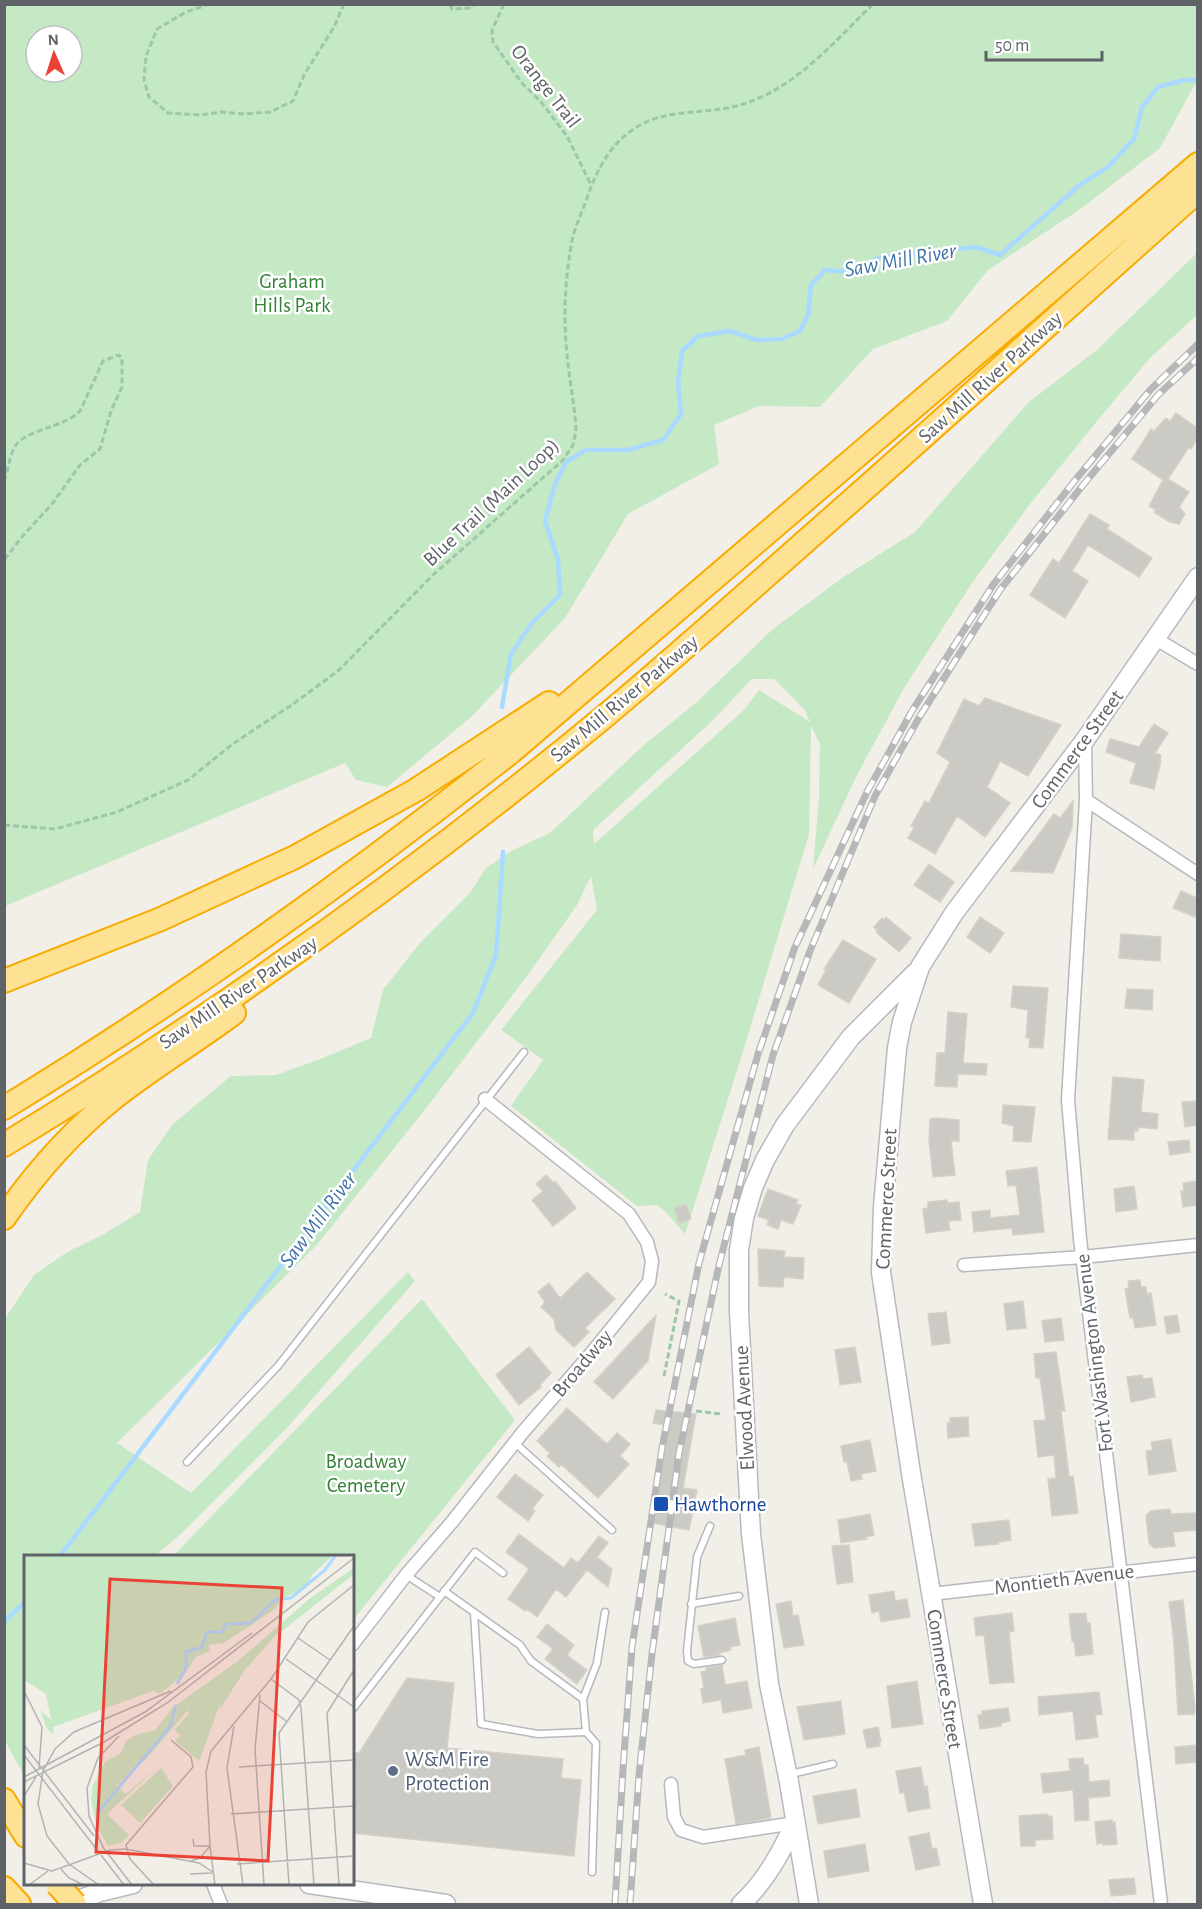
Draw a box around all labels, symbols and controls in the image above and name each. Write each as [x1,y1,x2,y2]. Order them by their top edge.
north arrow [24,24,84,84]
scale bar [986,24,1102,62]
text: N [47,32,59,48]
text: 50 m [995,37,1029,55]
street label: Orange Trail [507,41,584,132]
water label: Saw Mill River [843,239,959,281]
park label: Graham Hills Park [253,271,331,316]
street label: Saw Mill River Parkway [914,307,1066,447]
street label: Blue Trail (Main Loop) [419,434,563,570]
street label: Saw Mill River Parkway [546,631,702,766]
street label: Commerce Street [1027,686,1128,813]
street label: Saw Mill River Parkway [155,932,321,1053]
street label: Commerce Street [872,1128,901,1270]
water label: Saw Mill River [275,1167,361,1271]
street label: Fort Washington Avenue [1072,1253,1117,1453]
street label: Broadway [548,1326,616,1401]
street label: Elwood Avenue [731,1345,758,1471]
park label: Broadway Cemetery [326,1451,406,1496]
place label: Hawthorne [674,1494,767,1515]
marker: Hawthorne [652,1495,670,1513]
inset map [24,1555,354,1885]
street label: Montieth Avenue [993,1560,1135,1599]
street label: Commerce Street [923,1608,966,1751]
place label: W&M Fire Protection [405,1749,490,1794]
marker: W&M Fire Protection [386,1764,400,1778]

